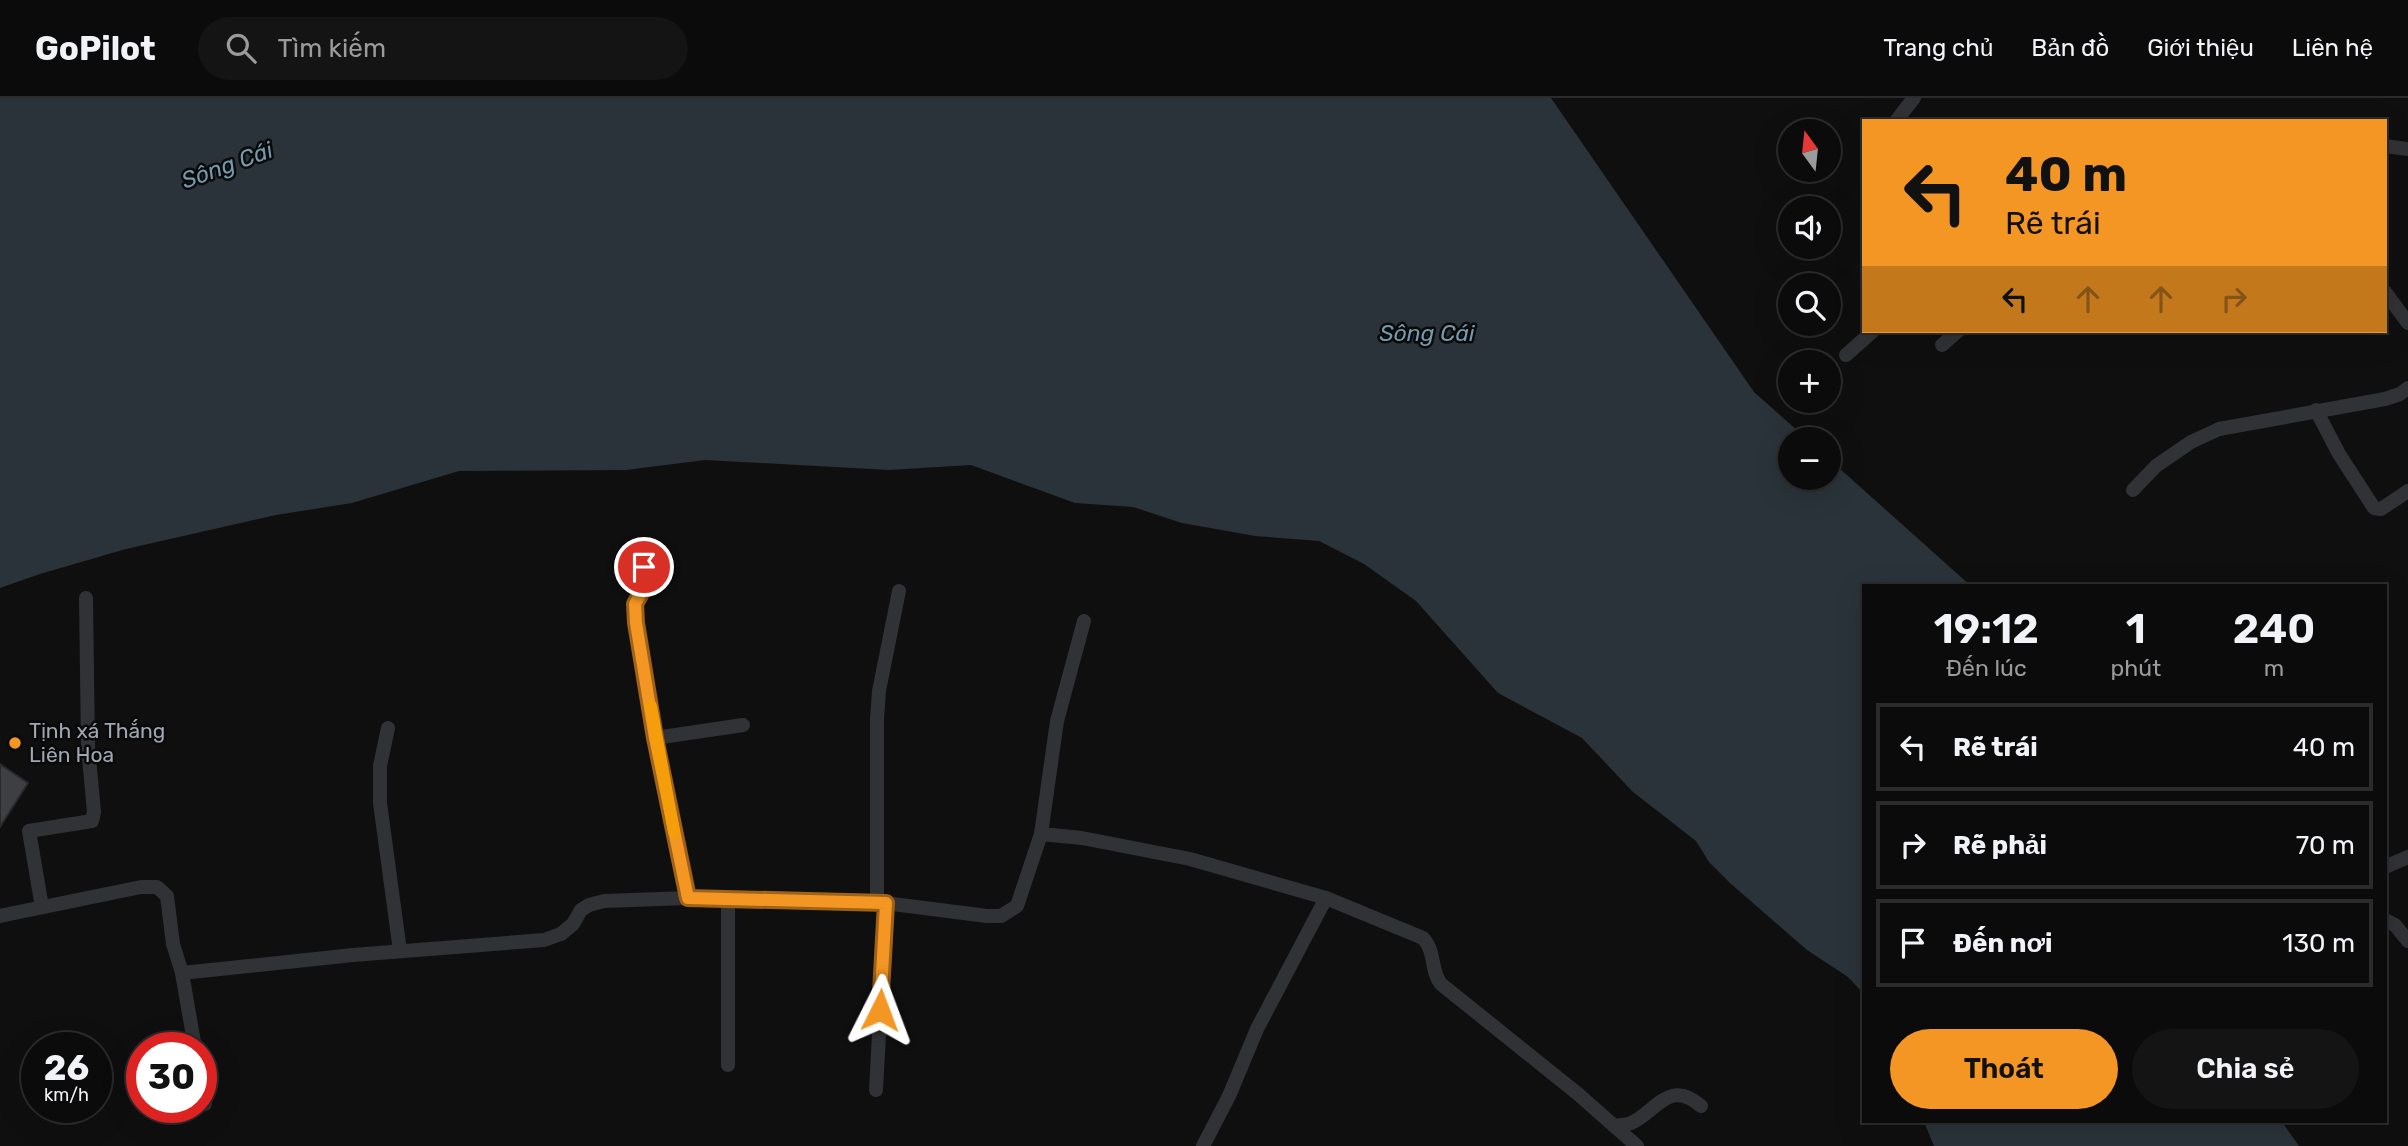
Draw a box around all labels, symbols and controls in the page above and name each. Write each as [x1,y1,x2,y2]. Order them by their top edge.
search box [198,17,688,80]
text: GoPilot [35,29,156,68]
icon: search [222,29,260,67]
text: Tìm kiếm [278,33,386,64]
text: Trang chủ [1883,34,1993,62]
text: Bản đồ [2031,34,2109,62]
text: Giới thiệu [2147,34,2254,62]
text: Liên hệ [2292,34,2373,62]
north arrow [1778,119,1841,182]
map controls [1778,119,1841,490]
water label: Sông Cái [178,135,278,194]
text: 40 m [2005,145,2127,203]
icon: left [1890,147,1981,238]
button: sound [1778,196,1841,259]
text: Rẽ trái [2005,204,2101,242]
button: search [1778,273,1841,336]
icon: left [1996,280,2034,318]
icon: ahead [2069,280,2107,318]
icon: ahead [2142,280,2180,318]
icon: right [2215,280,2253,318]
water label: Sông Cái [1379,319,1476,347]
button: + [1778,350,1841,413]
button: − [1778,427,1841,490]
pin [614,537,674,597]
icon: arrive [625,548,663,586]
text: 19:12 [1934,604,2039,654]
text: 1 [2126,604,2146,654]
text: 240 [2233,604,2315,654]
text: Đến lúc [1946,654,2027,682]
text: phút [2111,654,2161,682]
text: m [2264,654,2284,682]
place label: Tịnh xá Thắng Liên Hoa [29,718,165,767]
icon: left [1894,728,1932,766]
text: Rẽ trái [1953,732,2038,763]
text: 40 m [2293,732,2355,763]
marker: Tịnh xá Thắng Liên Hoa [7,735,23,751]
icon: right [1894,826,1932,864]
text: Rẽ phải [1953,830,2047,861]
text: 70 m [2296,830,2355,861]
icon: arrive [1894,924,1932,962]
text: Đến nơi [1953,928,2052,959]
text: 130 m [2282,928,2355,959]
position arrow [843,973,917,1047]
button: Thoát [1890,1029,2118,1109]
button: Chia sẻ [2132,1029,2359,1109]
speed limit sign: 30 [126,1032,217,1123]
text: 26 [44,1047,89,1089]
text: km/h [44,1084,89,1106]

